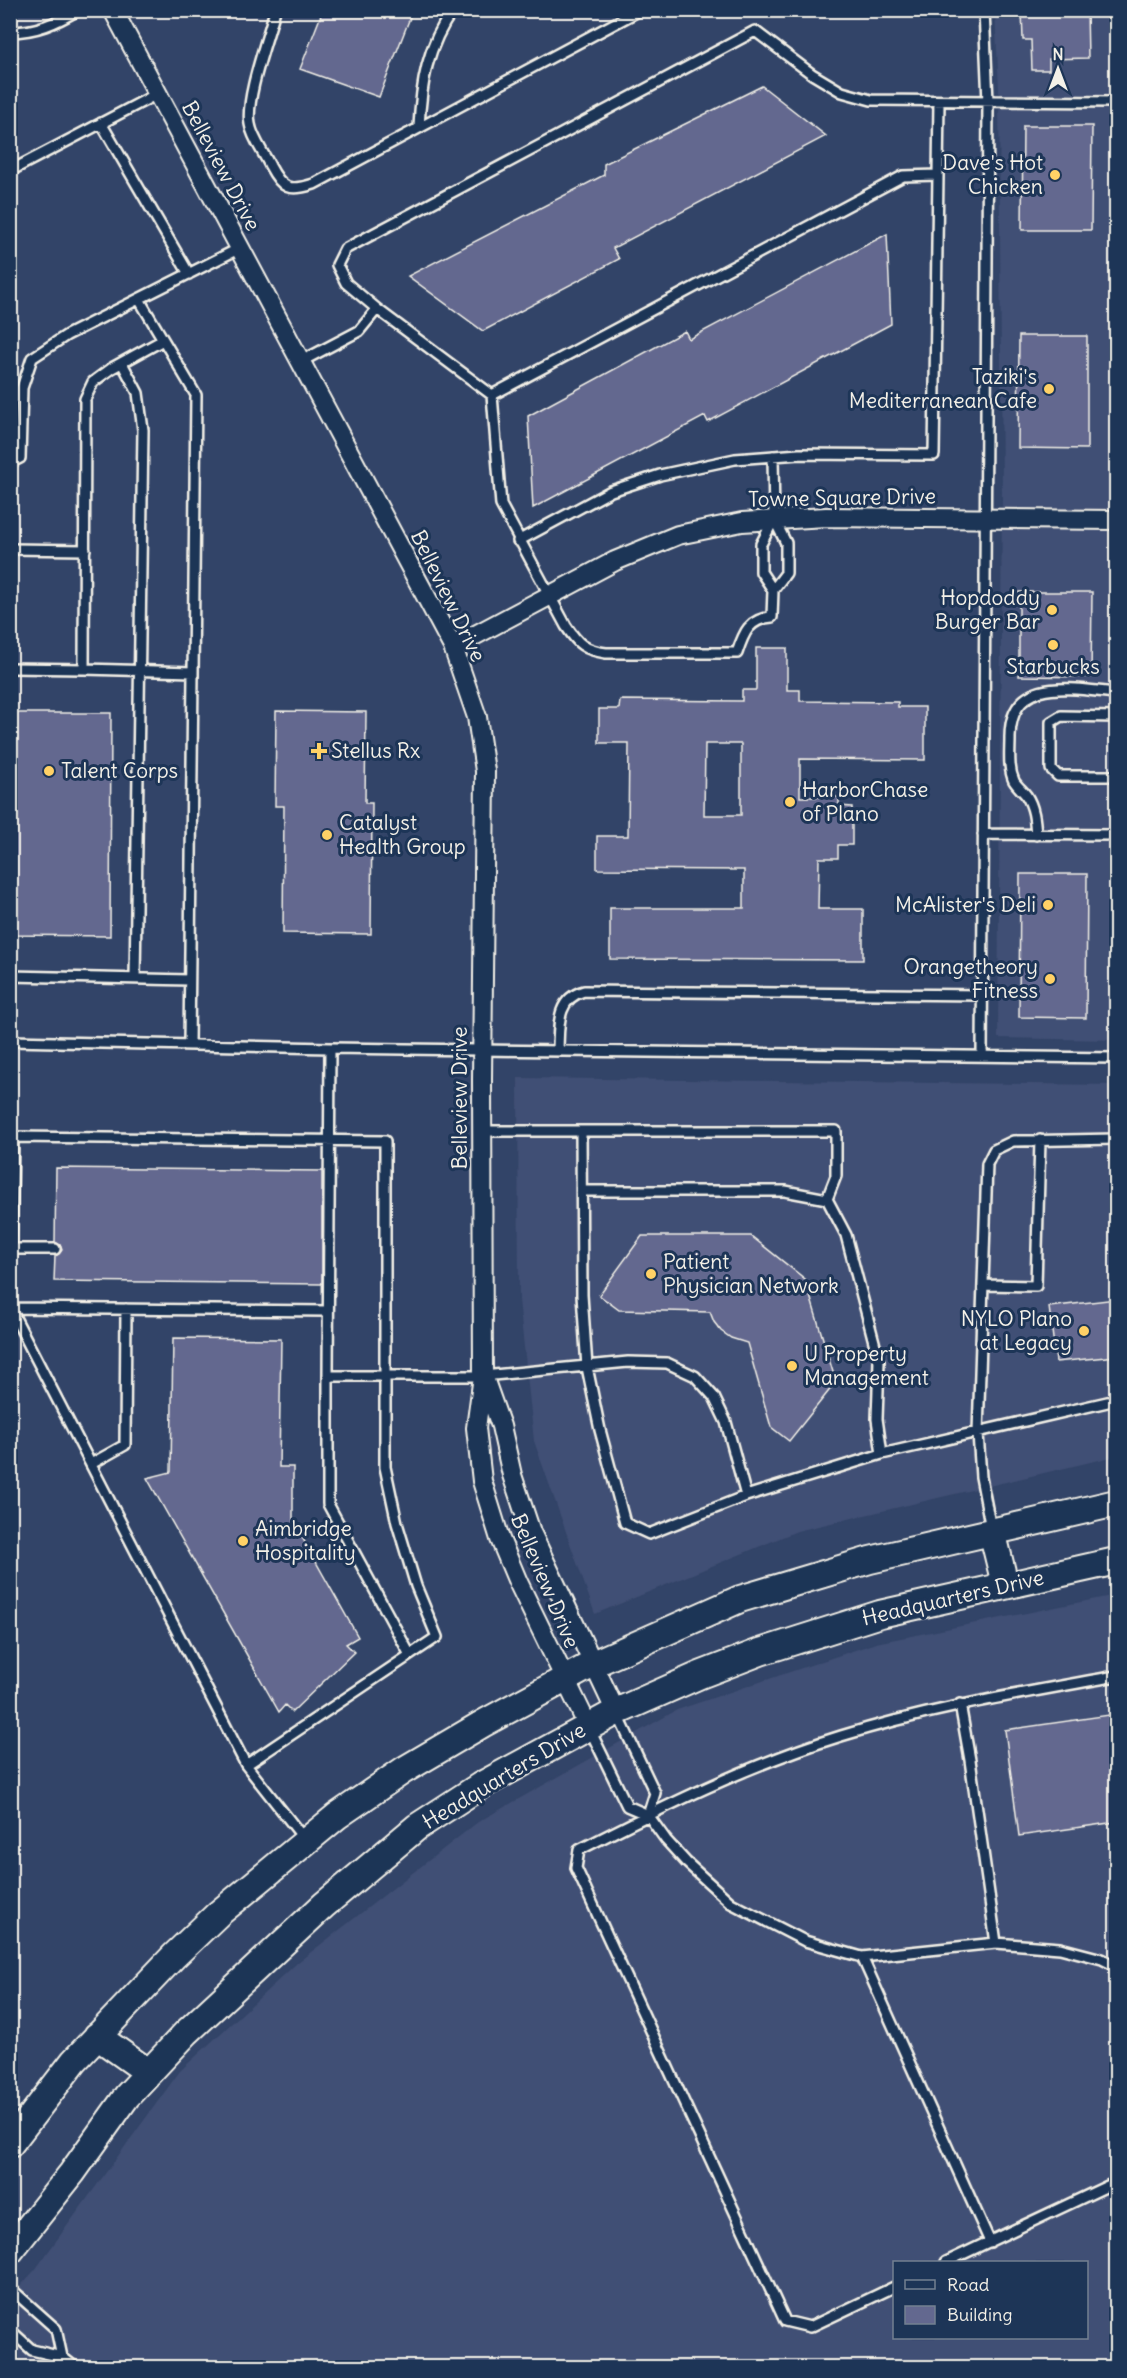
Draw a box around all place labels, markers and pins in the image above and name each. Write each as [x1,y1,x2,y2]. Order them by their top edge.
place label: Dave's Hot Chicken [942,149,1043,200]
marker: Dave's Hot Chicken [1048,168,1062,182]
place label: Taziki's Mediterranean Cafe [849,363,1037,414]
marker: Taziki's Mediterranean Cafe [1042,382,1056,396]
place label: Hopdoddy Burger Bar [935,584,1040,635]
marker: Hopdoddy Burger Bar [1045,603,1059,617]
marker: Starbucks [1046,638,1060,652]
place label: Starbucks [1006,653,1100,680]
place label: Stellus Rx [331,737,420,764]
marker: Stellus Rx [312,744,326,758]
place label: Talent Corps [61,757,178,784]
marker: Talent Corps [42,764,56,778]
place label: HarborChase of Plano [802,776,928,827]
marker: HarborChase of Plano [783,795,797,809]
place label: Catalyst Health Group [339,809,466,860]
marker: Catalyst Health Group [320,828,334,842]
place label: McAlister's Deli [895,891,1036,918]
marker: McAlister's Deli [1041,898,1055,912]
place label: Orangetheory Fitness [903,953,1038,1004]
marker: Orangetheory Fitness [1043,972,1057,986]
place label: Patient Physician Network [663,1248,839,1299]
marker: Patient Physician Network [644,1267,658,1281]
place label: NYLO Plano at Legacy [961,1305,1072,1356]
marker: NYLO Plano at Legacy [1077,1324,1091,1338]
place label: U Property Management [804,1340,929,1391]
marker: U Property Management [785,1359,799,1373]
place label: Aimbridge Hospitality [255,1515,356,1566]
marker: Aimbridge Hospitality [236,1534,250,1548]

